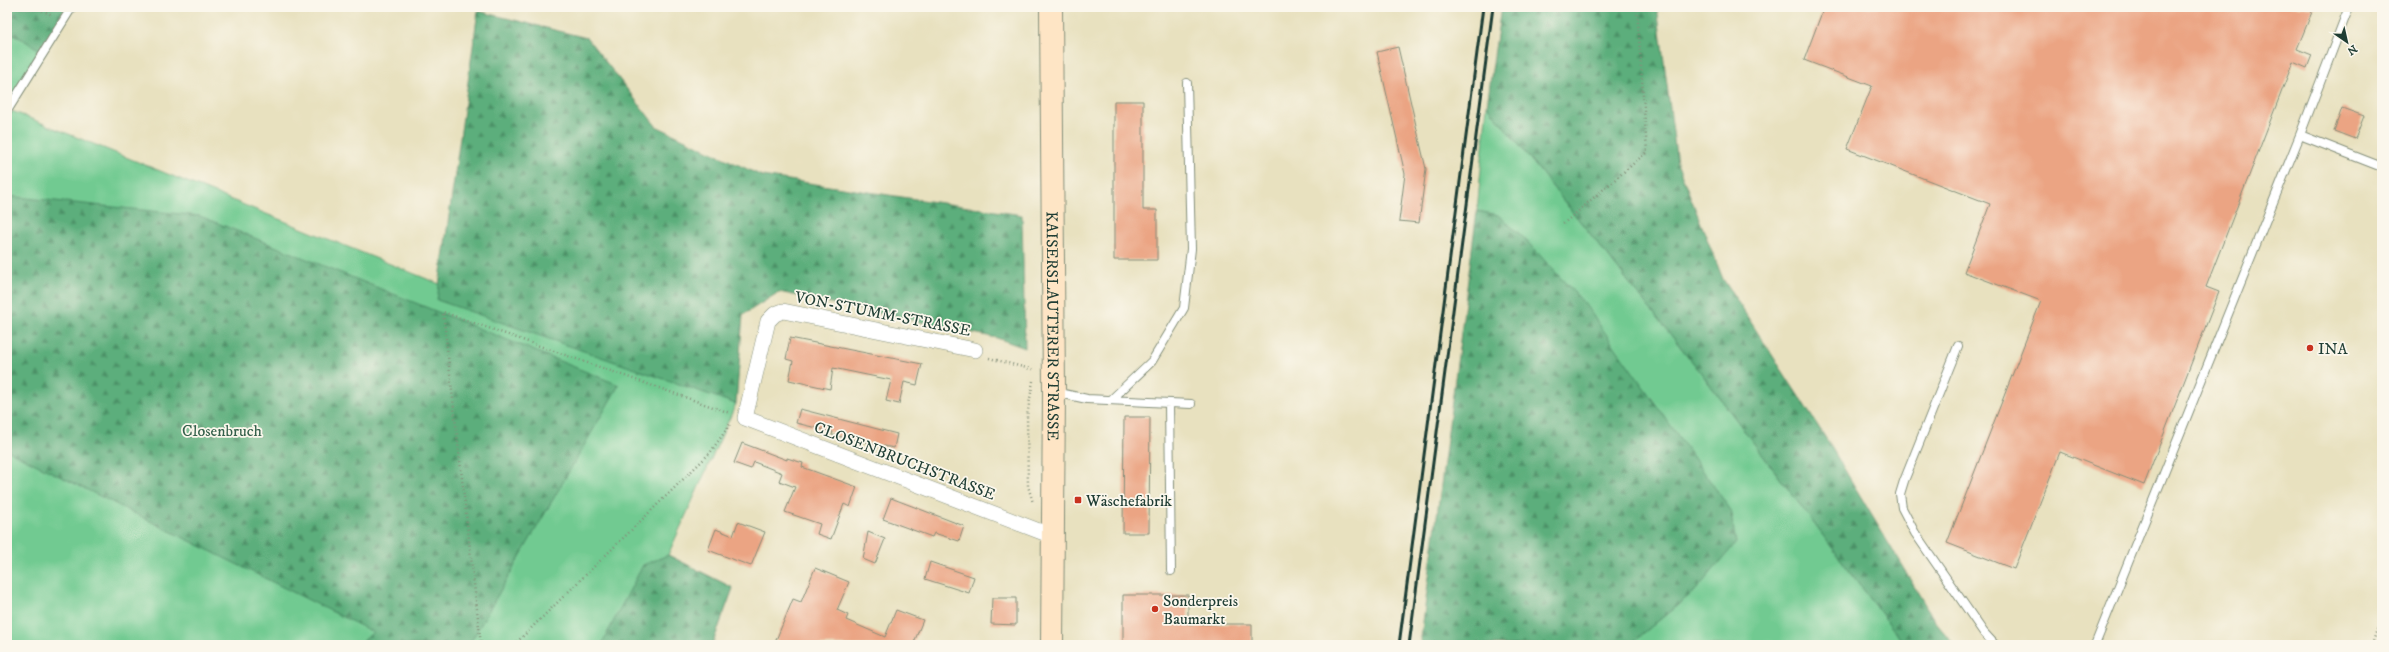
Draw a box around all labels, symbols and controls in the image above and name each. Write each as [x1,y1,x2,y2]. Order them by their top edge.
north arrow [2327,22,2367,62]
text: N [2344,41,2360,58]
street label: KAISERSLAUTERER STRASSE [1042,211,1063,441]
street label: VON-STUMM-STRASSE [792,287,972,341]
place label: INA [2318,339,2348,359]
marker: INA [2305,343,2315,353]
street label: CLOSENBRUCHSTRASSE [811,417,998,505]
park label: Closenbruch [182,421,263,441]
place label: Wäschefabrik [1085,491,1172,511]
marker: Wäschefabrik [1073,495,1083,505]
place label: Sonderpreis Baumarkt [1163,591,1238,629]
marker: Sonderpreis Baumarkt [1150,604,1160,614]

